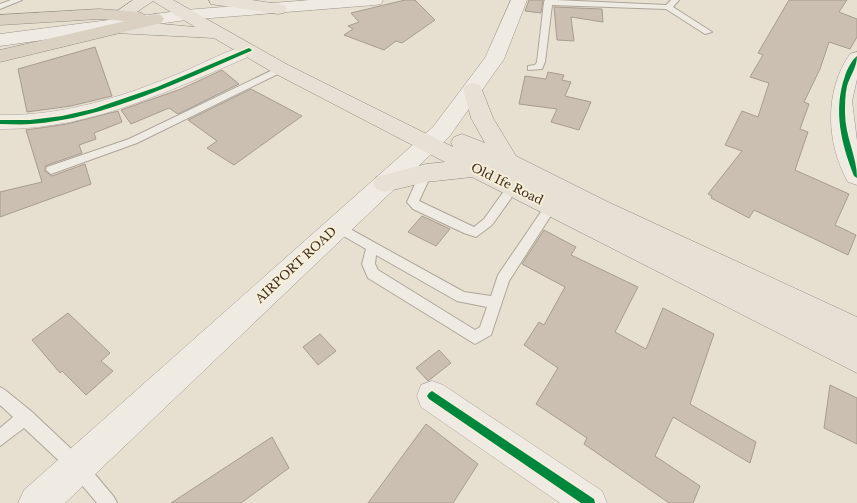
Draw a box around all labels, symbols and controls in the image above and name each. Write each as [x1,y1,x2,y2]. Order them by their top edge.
street label: Old Ife Road [469,160,546,208]
street label: AIRPORT ROAD [251,223,339,307]

